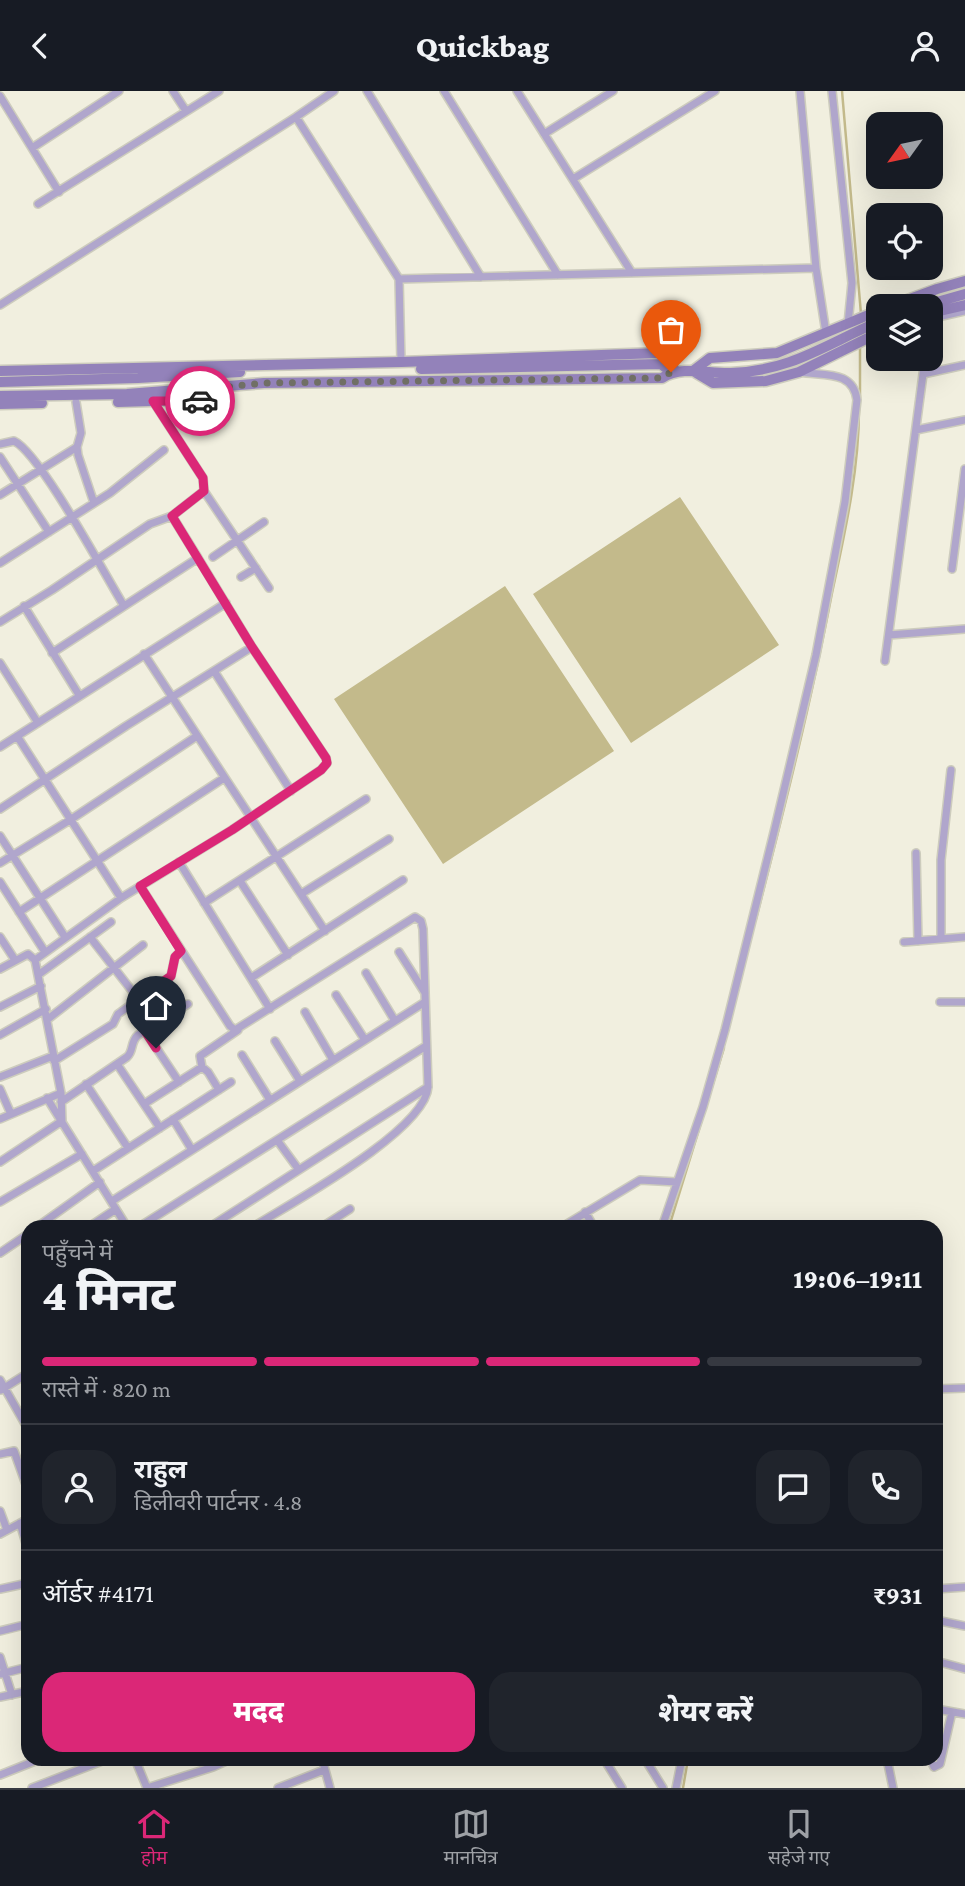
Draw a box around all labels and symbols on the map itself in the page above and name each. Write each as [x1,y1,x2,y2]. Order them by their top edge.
north arrow [866,112,943,189]
pin [641,300,701,372]
courier [165,366,235,436]
pin [126,976,186,1048]

